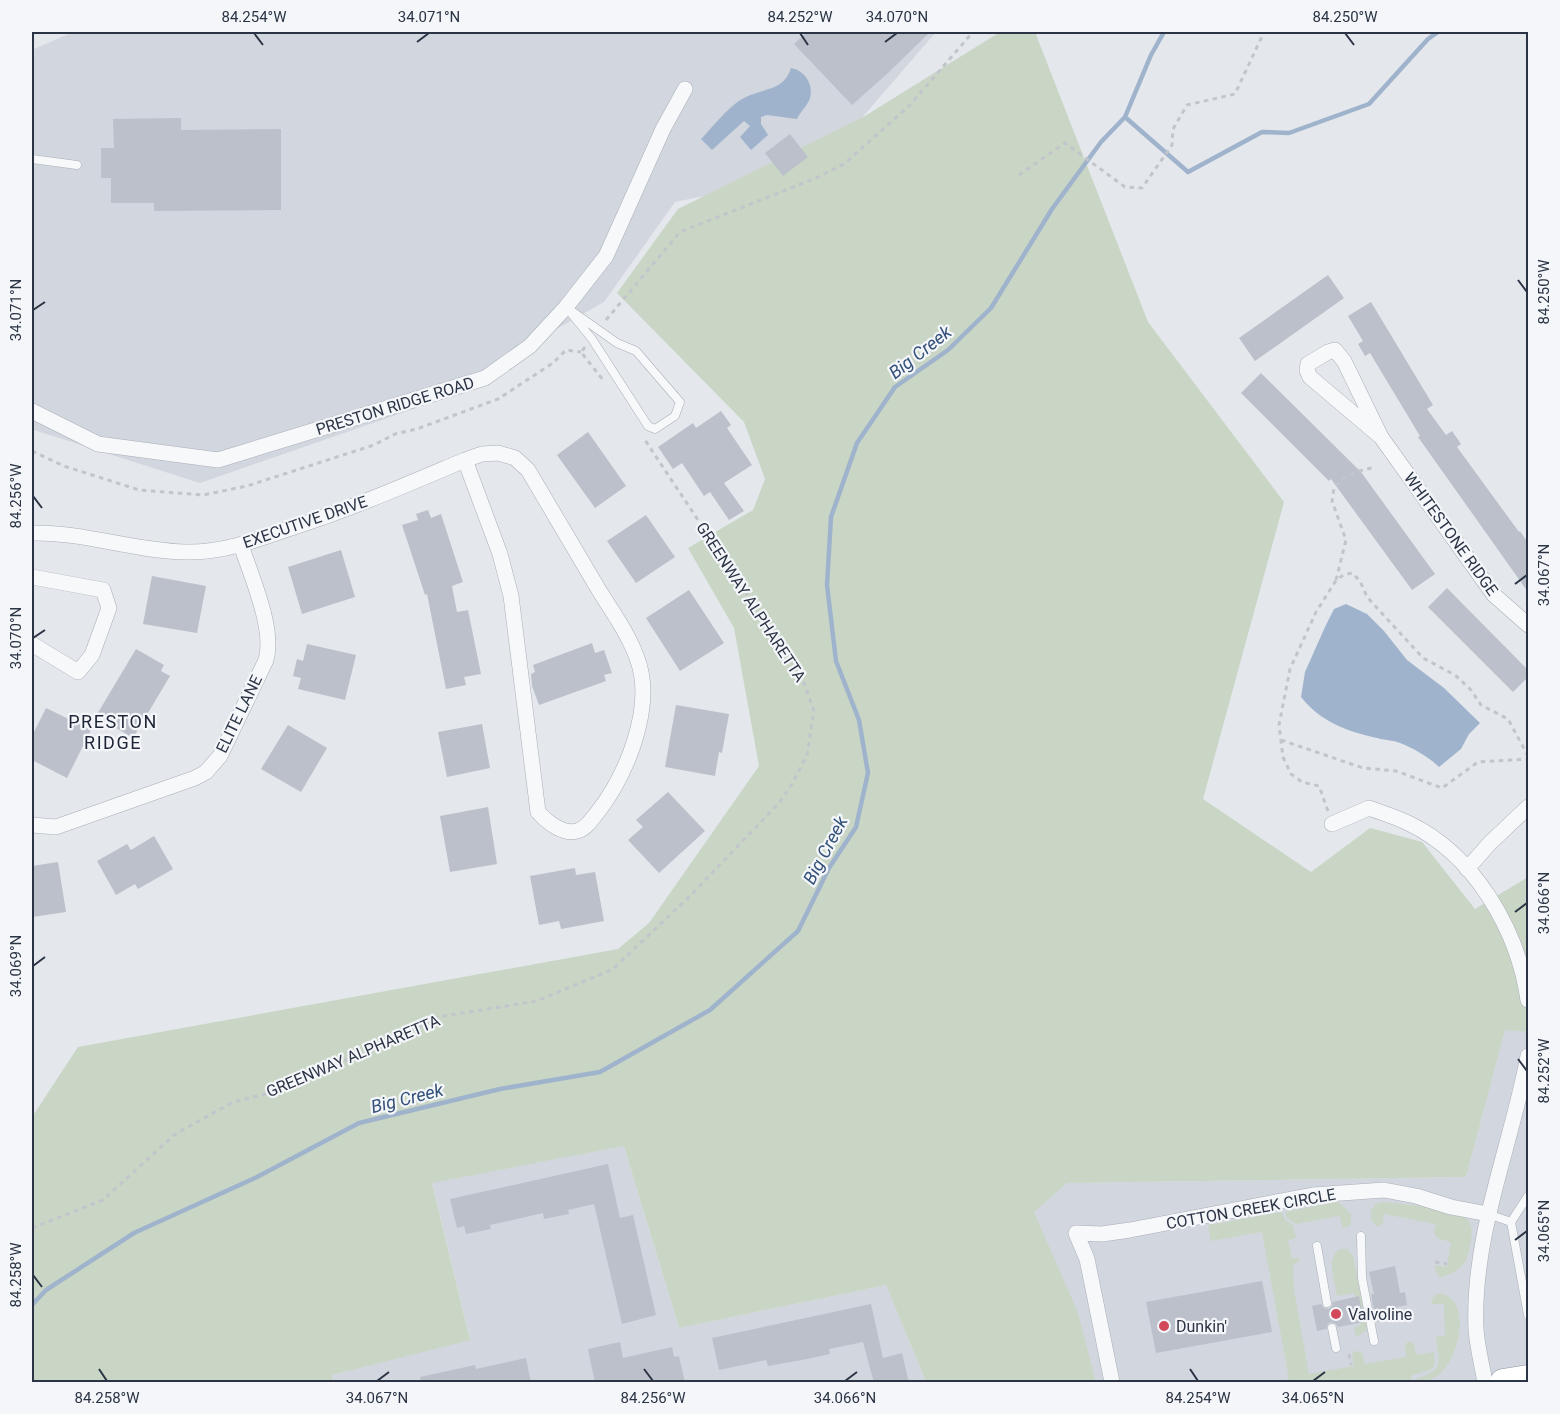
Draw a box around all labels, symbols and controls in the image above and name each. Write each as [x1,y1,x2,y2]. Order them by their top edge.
text: 84.254°W [221,8,287,26]
text: 34.071°N [398,8,460,26]
text: 84.252°W [767,8,833,26]
text: 34.070°N [866,8,928,26]
text: 84.250°W [1312,8,1378,26]
text: 84.250°W [1535,259,1553,325]
text: 34.071°N [7,279,25,341]
water label: Big Creek [884,320,956,383]
street label: PRESTON RIDGE ROAD [314,373,476,439]
text: 84.256°W [7,463,25,529]
street label: WHITESTONE RIDGE [1400,469,1502,599]
street label: EXECUTIVE DRIVE [240,492,370,552]
street label: GREENWAY ALPHARETTA [692,518,810,686]
text: 34.067°N [1535,544,1553,606]
text: 34.070°N [7,607,25,669]
street label: ELITE LANE [212,672,266,756]
district label: PRESTON RIDGE [68,711,158,753]
water label: Big Creek [798,811,852,888]
text: 34.066°N [1535,872,1553,934]
text: 34.069°N [7,935,25,997]
street label: GREENWAY ALPHARETTA [263,1011,443,1101]
text: 84.252°W [1535,1038,1553,1104]
water label: Big Creek [369,1079,446,1117]
street label: COTTON CREEK CIRCLE [1165,1185,1337,1233]
text: 34.065°N [1535,1200,1553,1262]
text: 84.258°W [7,1242,25,1308]
place label: Valvoline [1348,1305,1412,1324]
marker: Valvoline [1329,1307,1343,1321]
place label: Dunkin' [1176,1317,1227,1336]
marker: Dunkin' [1157,1319,1171,1333]
text: 84.258°W [74,1389,140,1407]
text: 34.067°N [346,1389,408,1407]
text: 84.256°W [620,1389,686,1407]
text: 34.066°N [814,1389,876,1407]
text: 84.254°W [1165,1389,1231,1407]
text: 34.065°N [1282,1389,1344,1407]

